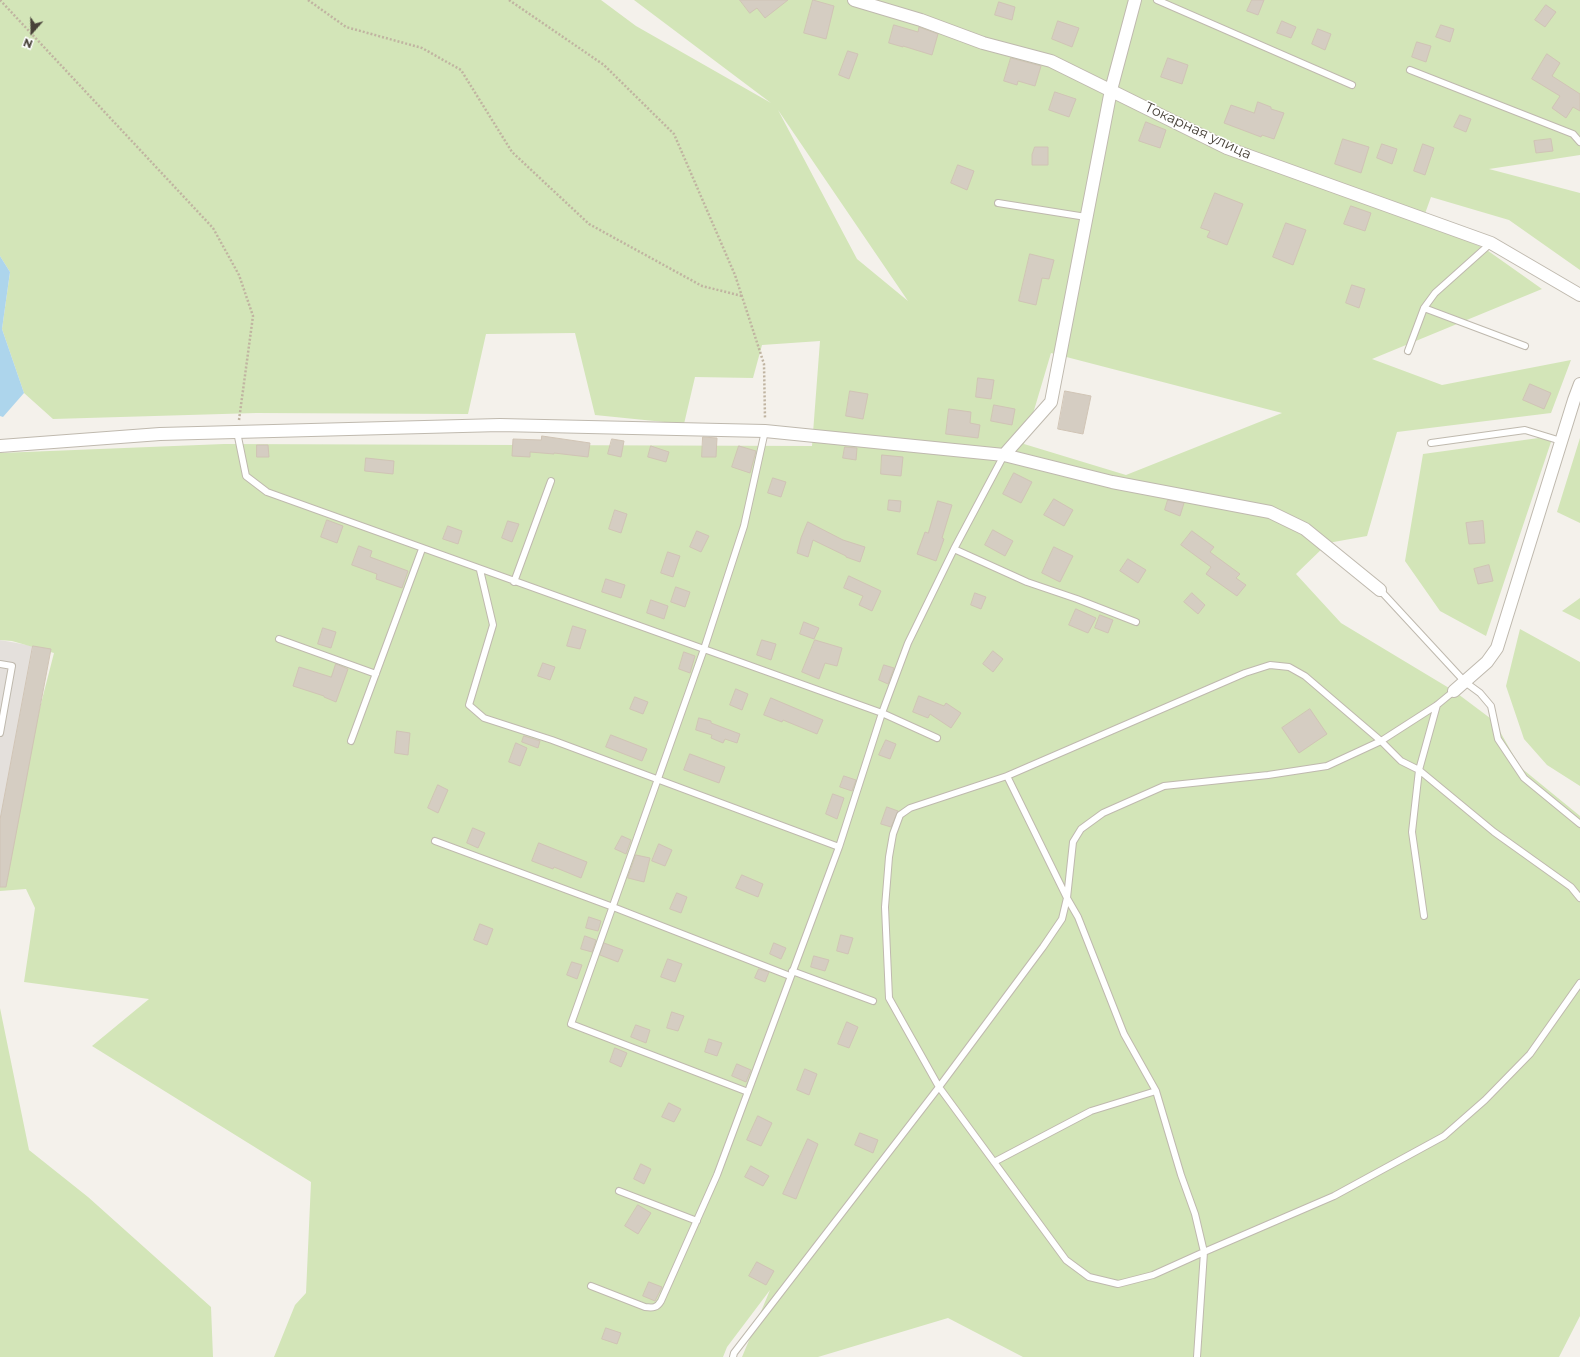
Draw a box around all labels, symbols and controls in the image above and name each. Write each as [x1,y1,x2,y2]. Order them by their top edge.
north arrow [12,12,52,52]
text: N [21,35,34,51]
street label: Токарная улица [1142,99,1254,163]

